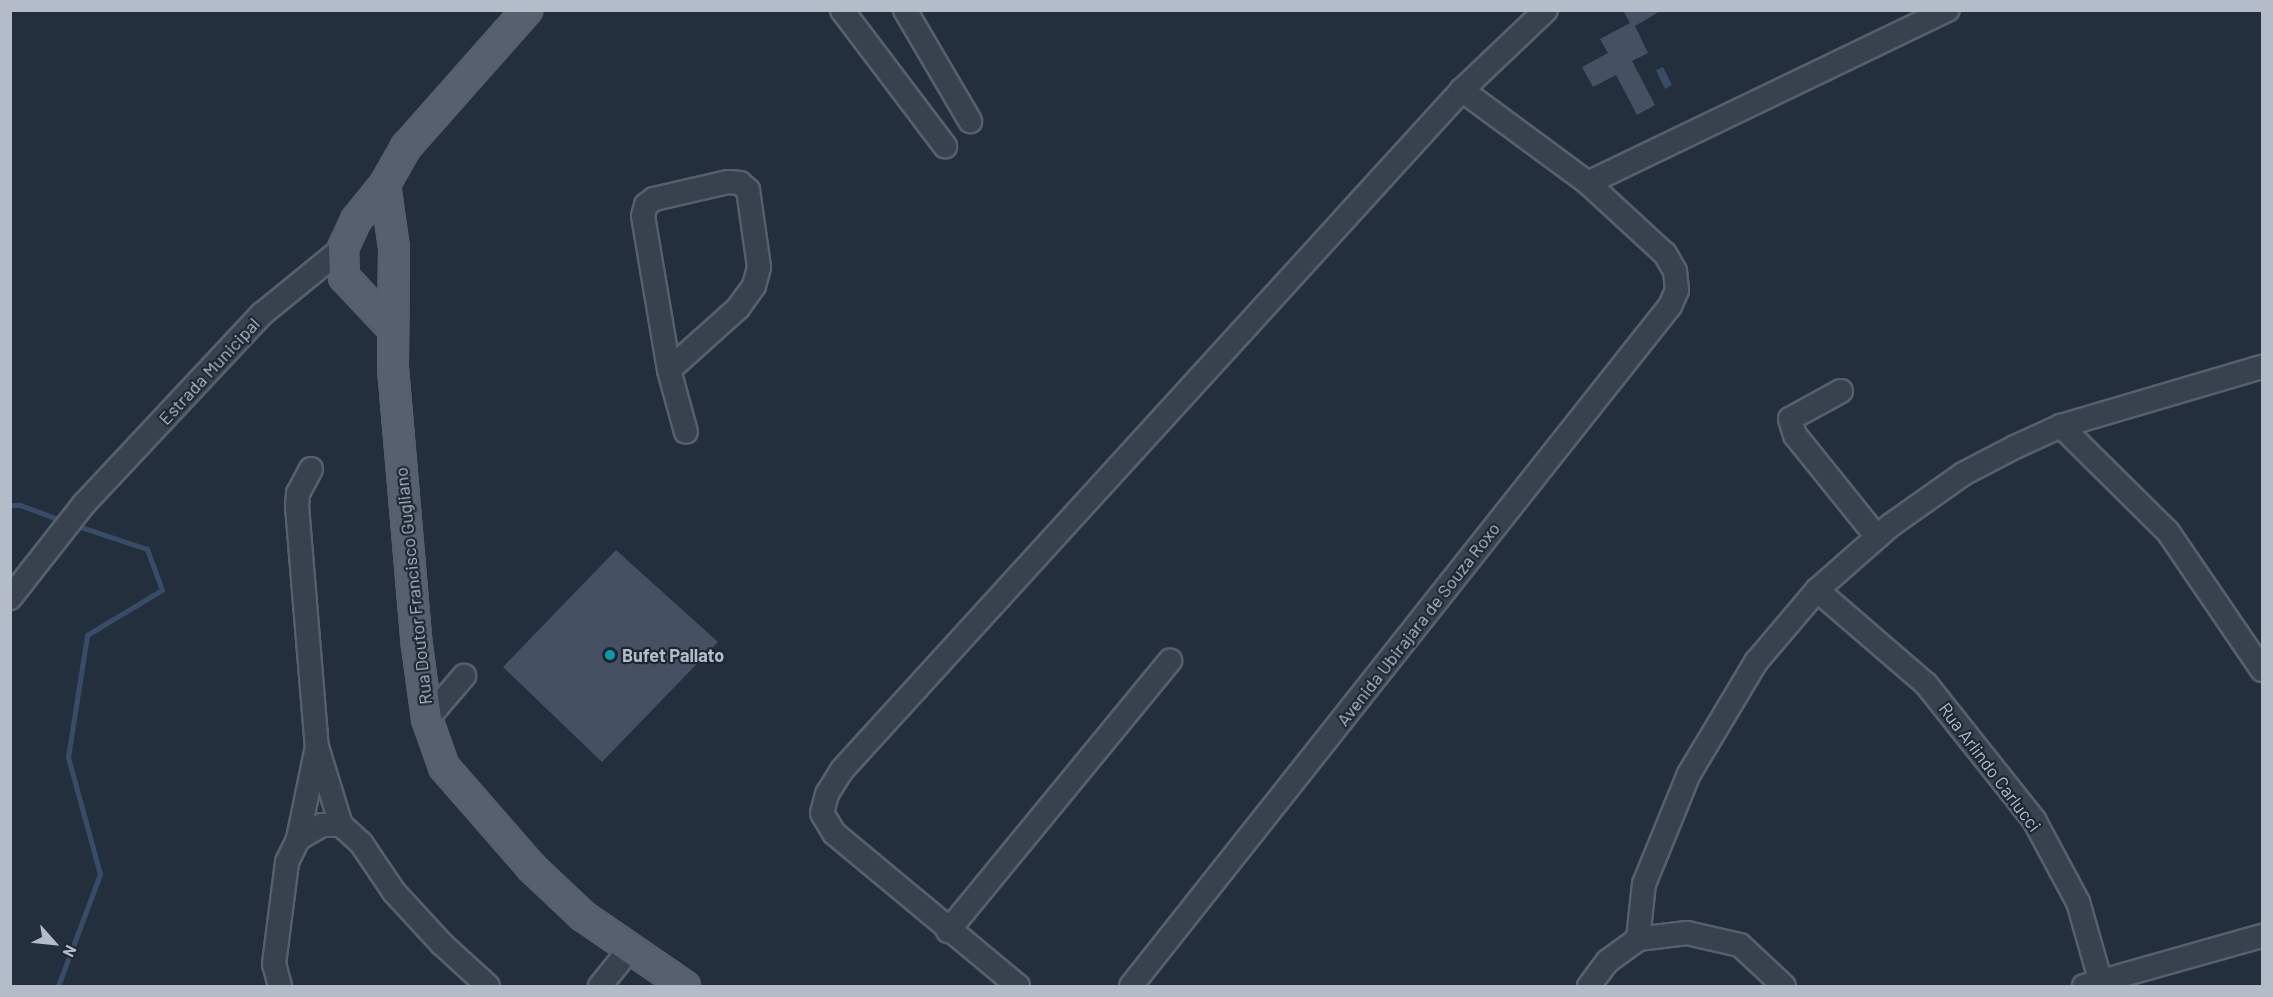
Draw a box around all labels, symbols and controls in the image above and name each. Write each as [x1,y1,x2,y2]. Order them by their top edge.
street label: Estrada Municipal [154,313,264,429]
street label: Rua Doutor Francisco Gugliano [390,466,436,706]
street label: Avenida Ubirajara de Souza Roxo [1332,518,1504,730]
place label: Bufet Pallato [622,644,724,666]
marker: Bufet Pallato [603,648,617,662]
street label: Rua Arlindo Carlucci [1934,698,2046,836]
north arrow [24,913,84,973]
text: N [60,942,81,960]

